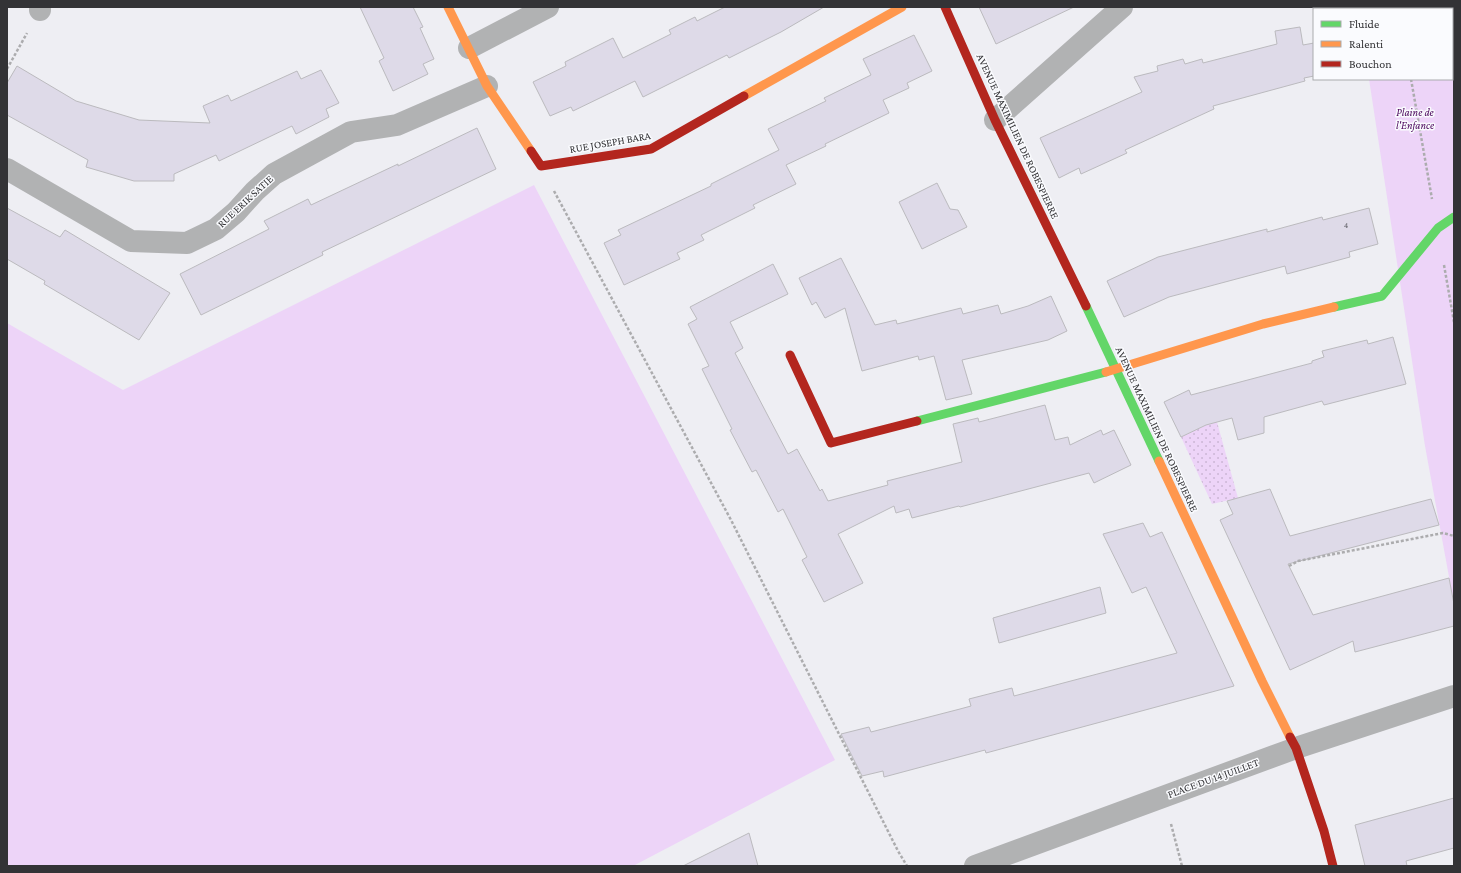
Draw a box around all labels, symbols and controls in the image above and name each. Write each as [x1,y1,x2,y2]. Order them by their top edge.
legend [1313,8,1453,80]
text: Fluide [1349,17,1379,31]
text: Ralenti [1349,37,1383,51]
street label: AVENUE MAXIMILIEN DE ROBESPIERRE [974,52,1062,220]
text: Bouchon [1349,57,1392,71]
park label: Plaine de l'Enfance [1396,106,1435,132]
street label: RUE JOSEPH BARA [569,129,652,156]
street label: RUE ERIK SATIE [215,172,275,230]
house number: 4 [1344,220,1349,230]
street label: AVENUE MAXIMILIEN DE ROBESPIERRE [1113,345,1201,513]
street label: PLACE DU 14 JUILLET [1166,756,1261,801]

